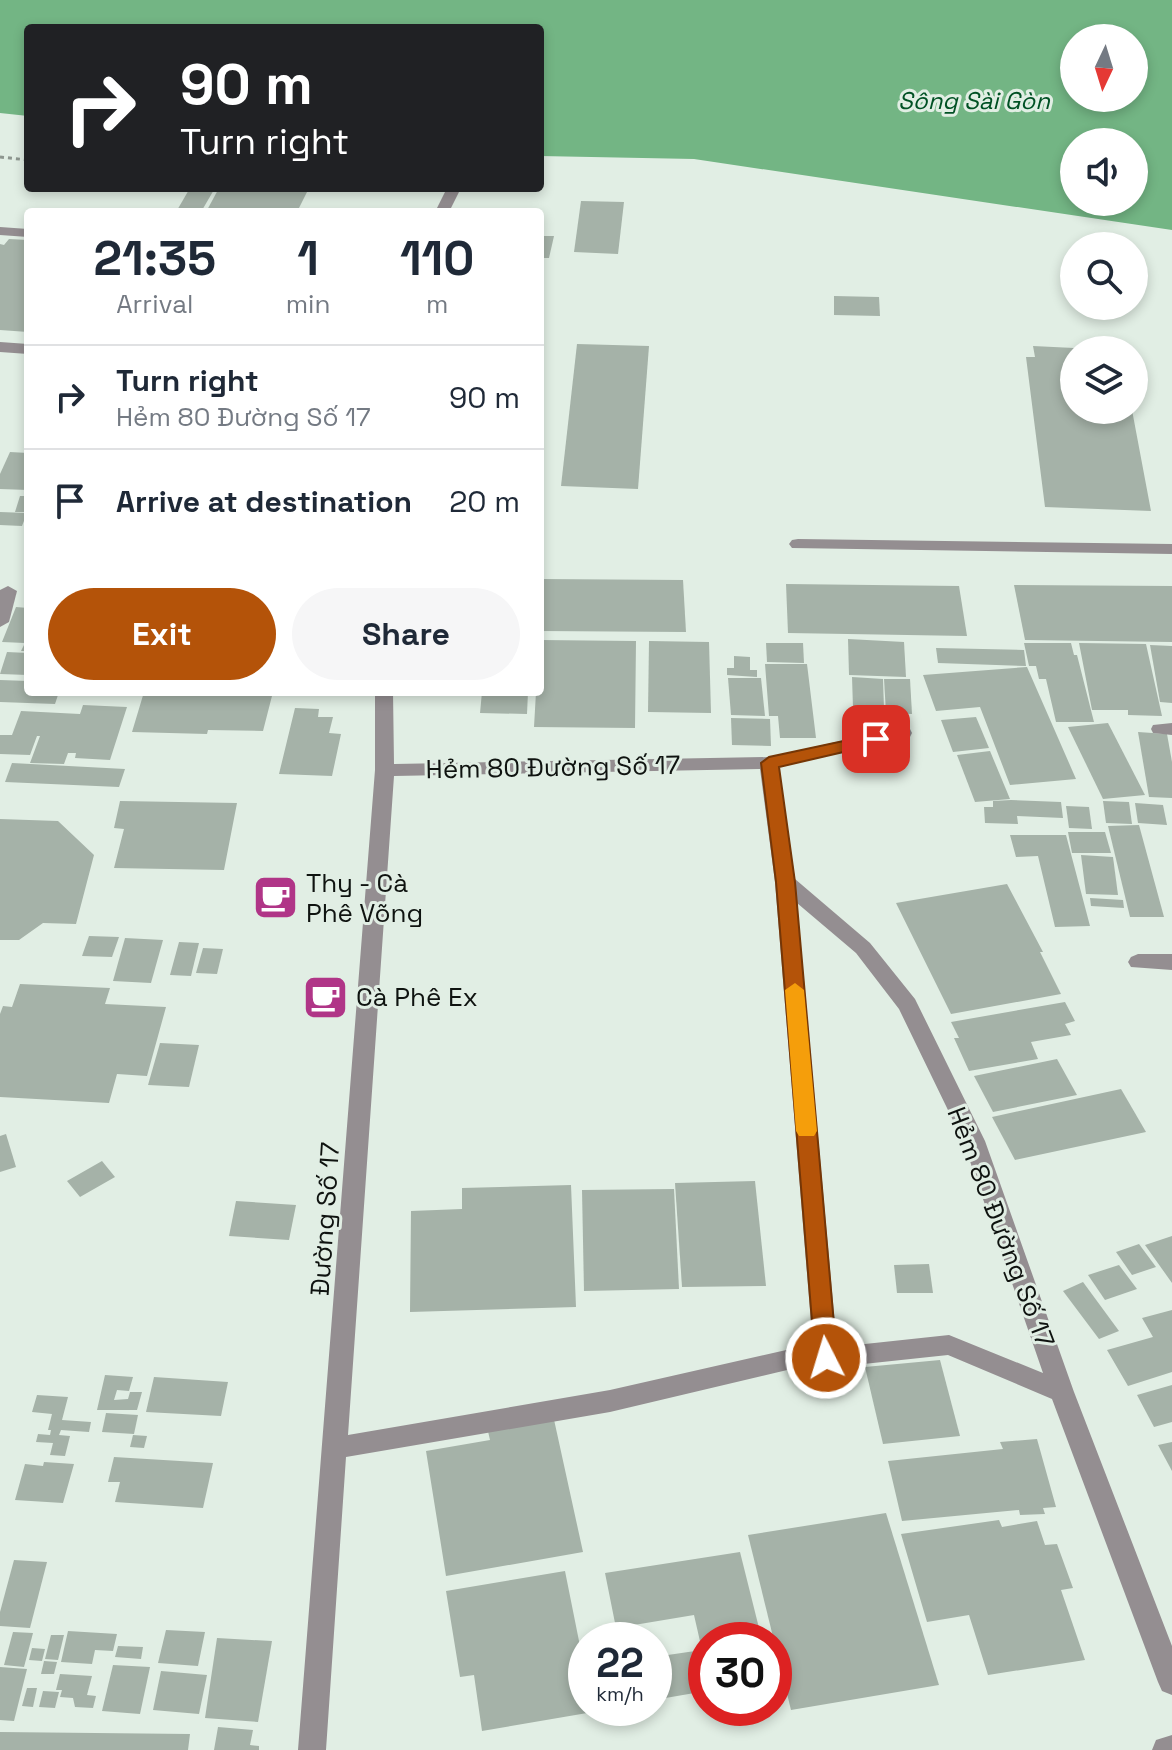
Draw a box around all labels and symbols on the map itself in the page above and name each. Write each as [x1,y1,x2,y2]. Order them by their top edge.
north arrow [1060,24,1148,112]
water label: Sông Sài Gòn [898,85,1051,116]
pin [842,705,910,773]
street label: Hẻm 80 Đường Số 17 [425,748,681,786]
place label: Thy - Cà Phê Võng [306,866,423,930]
cafe icon: Thy - Cà Phê Võng [251,874,299,922]
cafe icon: Cà Phê Ex [301,973,349,1021]
place label: Cà Phê Ex [356,980,478,1014]
street label: Hẻm 80 Đường Số 17 [939,1102,1063,1352]
street label: Đường Số 17 [303,1141,347,1297]
position arrow [784,1316,868,1400]
speed limit sign: 30 [688,1622,792,1726]

